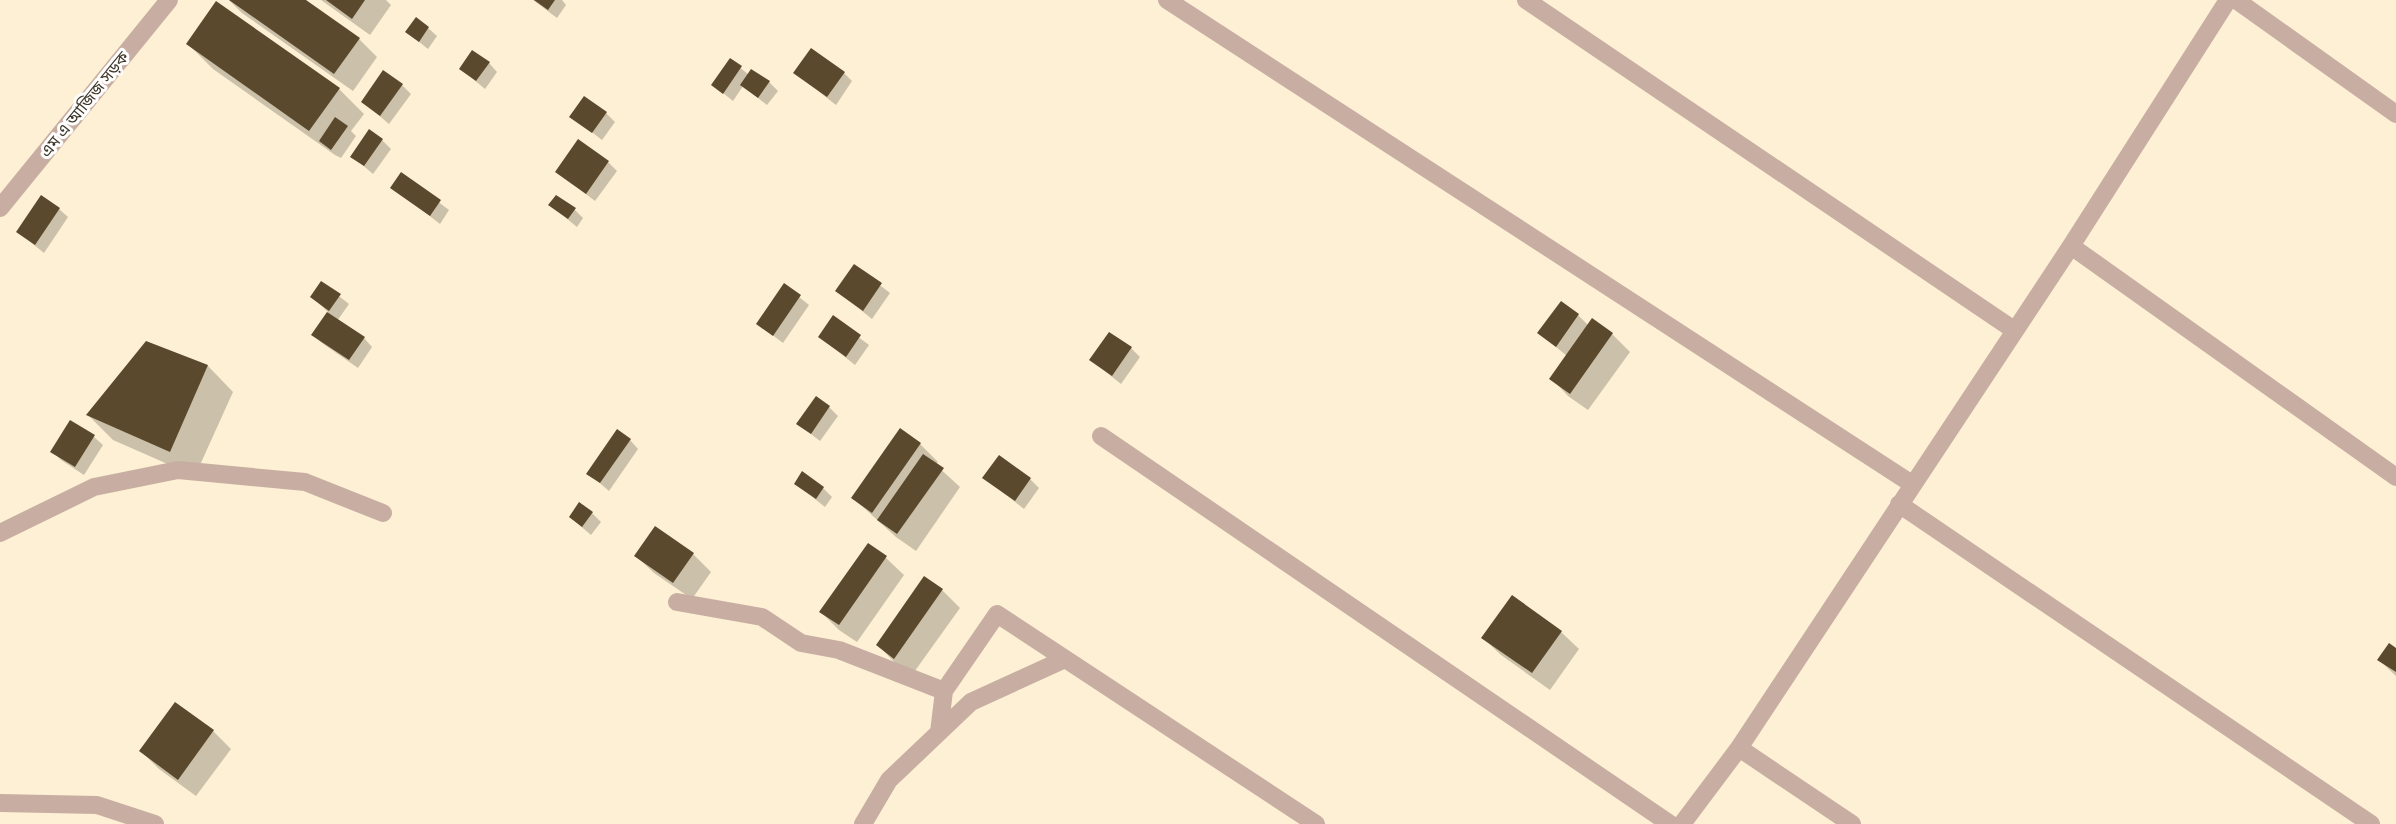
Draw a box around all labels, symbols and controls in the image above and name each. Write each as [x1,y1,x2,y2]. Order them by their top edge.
street label: এম এ আজিজ সড়ক [34,46,134,162]

